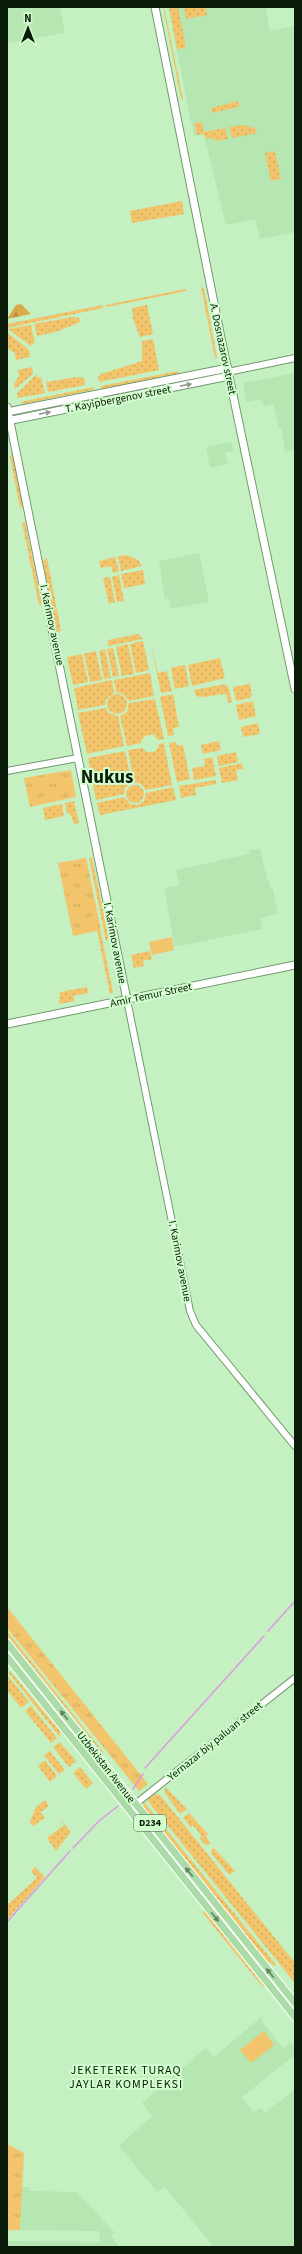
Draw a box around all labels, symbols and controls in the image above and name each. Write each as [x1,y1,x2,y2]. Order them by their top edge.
north arrow [8,8,48,48]
text: N [24,11,32,26]
street label: A. Dosnazarov street [206,302,240,396]
street label: T. Kayipbergenov street [64,381,172,417]
one-way arrow [180,381,193,387]
one-way arrow [39,410,51,416]
street label: I. Karimov avenue [36,583,68,667]
district label: Nukus [81,764,133,791]
street label: I. Karimov avenue [100,901,130,985]
street label: Amir Temur Street [109,979,193,1011]
street label: I. Karimov avenue [165,1219,195,1303]
street label: Yernazar biy paluan street [164,1698,266,1785]
one-way arrow [60,1710,69,1721]
street label: Uzbekistan Avenue [73,1728,139,1806]
road number: D234 [134,1815,166,1831]
one-way arrow [185,1866,193,1877]
one-way arrow [210,1911,219,1922]
one-way arrow [266,1968,275,1978]
district label: JEKETEREK TURAQ JAYLAR KOMPLEKSI [69,2062,183,2093]

